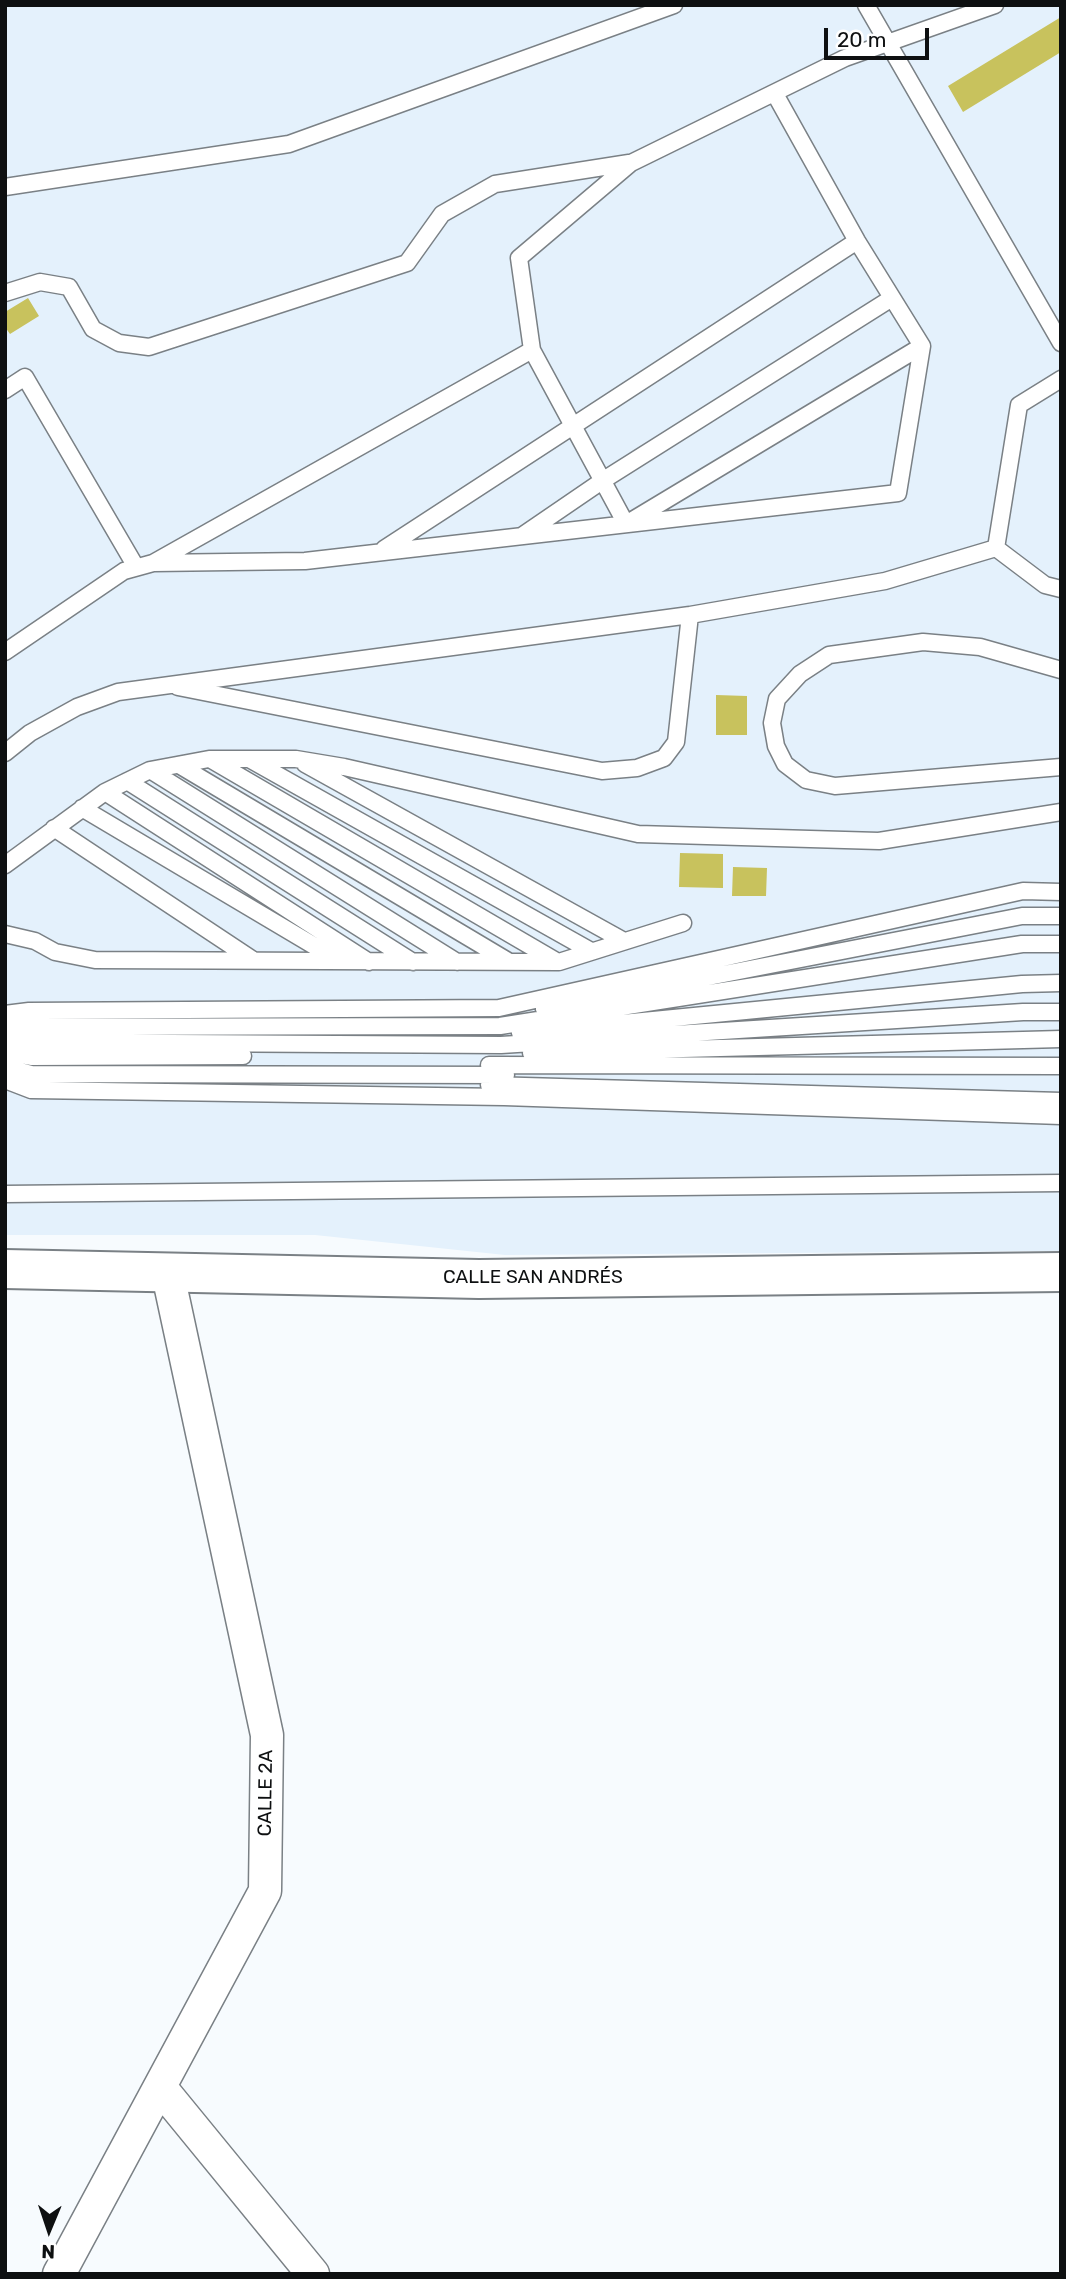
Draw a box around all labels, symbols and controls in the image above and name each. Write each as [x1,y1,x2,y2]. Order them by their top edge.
scale bar [828,14,933,58]
text: 20 m [837,27,886,52]
street label: CALLE SAN ANDRÉS [443,1267,623,1289]
street label: CALLE 2A [254,1749,278,1837]
north arrow [14,2195,84,2265]
text: N [41,2240,55,2263]

